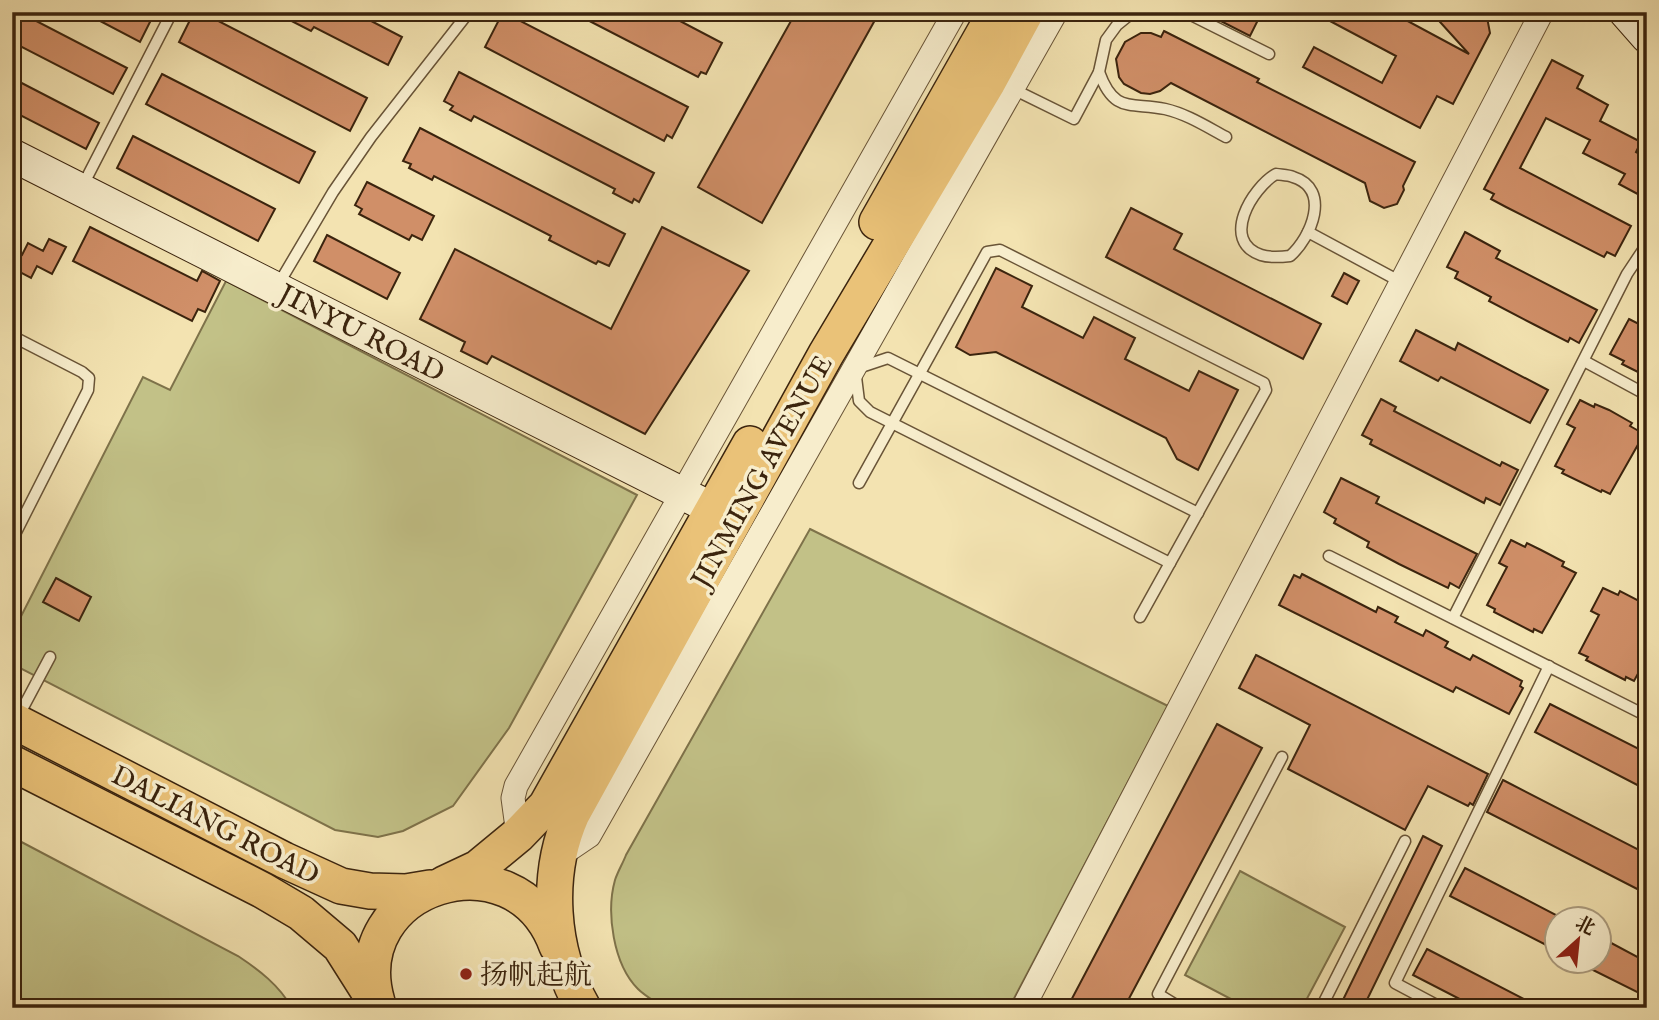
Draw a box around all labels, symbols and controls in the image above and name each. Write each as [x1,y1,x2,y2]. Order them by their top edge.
street label: JINYU ROAD [269,276,450,391]
street label: JINMING AVENUE [683,350,842,597]
street label: DALIANG ROAD [105,759,325,894]
north arrow [1544,904,1614,974]
text: 北 [1571,912,1599,942]
place label: 扬帆起航 [480,959,592,994]
marker: 扬帆起航 [458,966,474,982]

